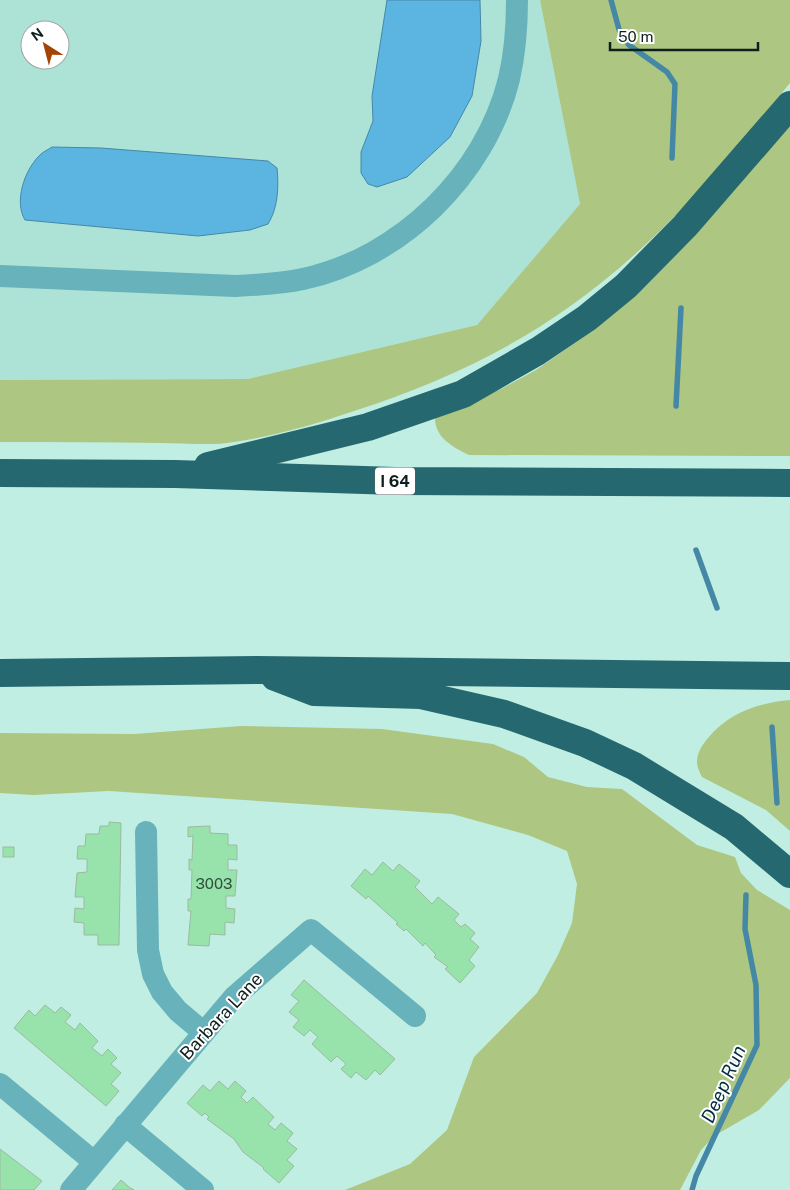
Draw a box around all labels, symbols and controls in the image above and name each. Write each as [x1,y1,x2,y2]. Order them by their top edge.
north arrow [20,20,70,70]
scale bar [610,20,758,52]
text: N [28,25,46,44]
text: 50 m [618,28,653,45]
road number: I 64 [375,468,415,494]
house number: 3003 [196,875,232,892]
street label: Barbara Lane [175,968,267,1064]
water label: Deep Run [696,1042,750,1126]

